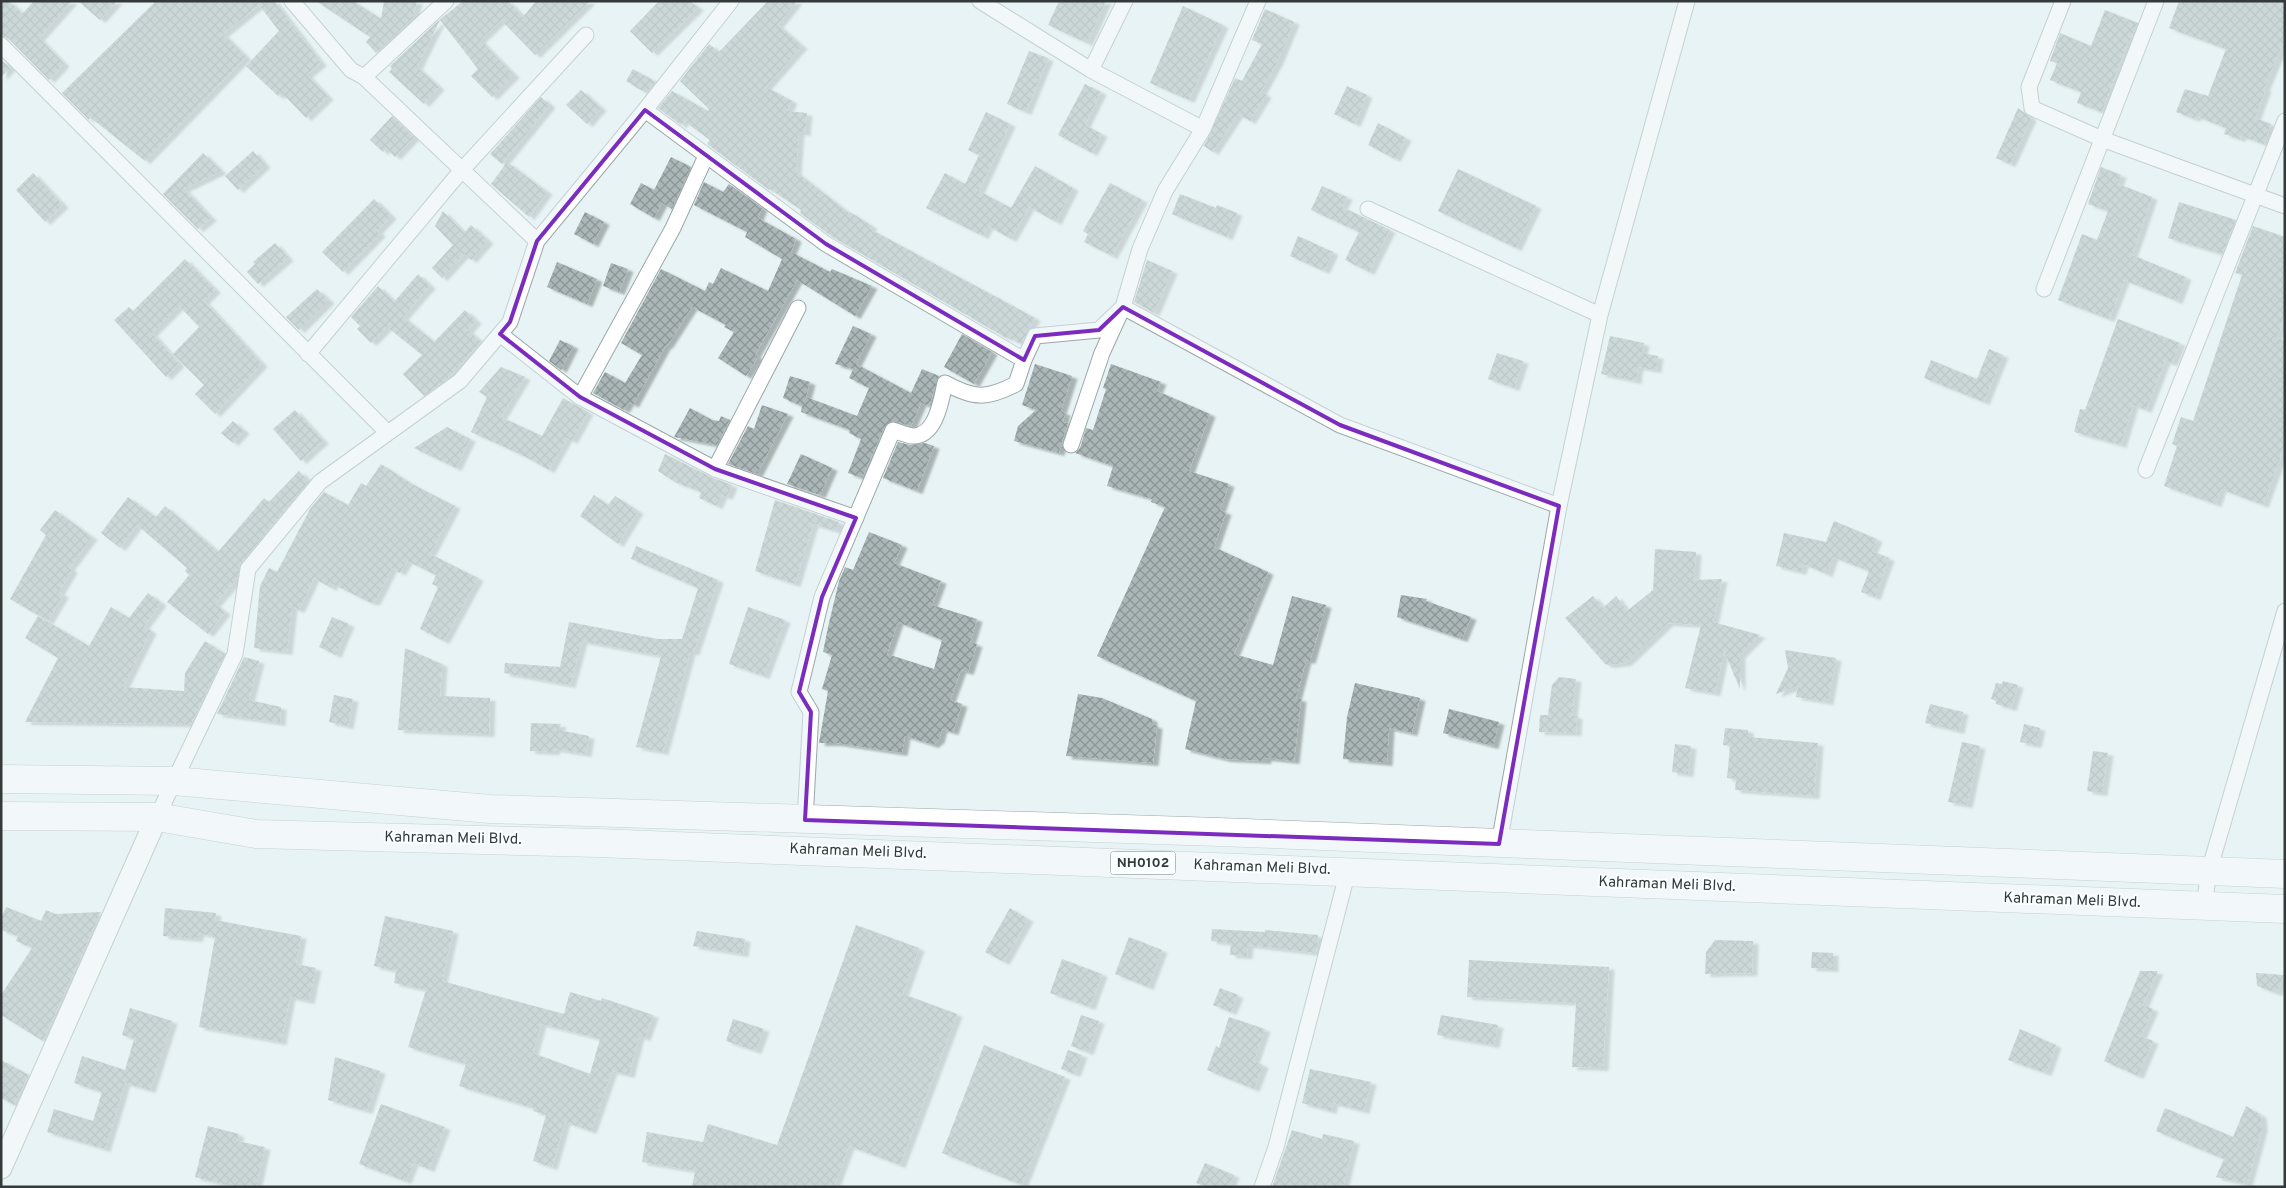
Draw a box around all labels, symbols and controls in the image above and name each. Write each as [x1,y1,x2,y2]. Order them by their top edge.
street label: Kahraman Meli Blvd. [384,828,522,850]
street label: Kahraman Meli Blvd. [789,840,927,864]
road number: NH0102 [1110,851,1176,874]
street label: Kahraman Meli Blvd. [1193,856,1331,880]
street label: Kahraman Meli Blvd. [1598,873,1736,897]
street label: Kahraman Meli Blvd. [2003,889,2141,913]

